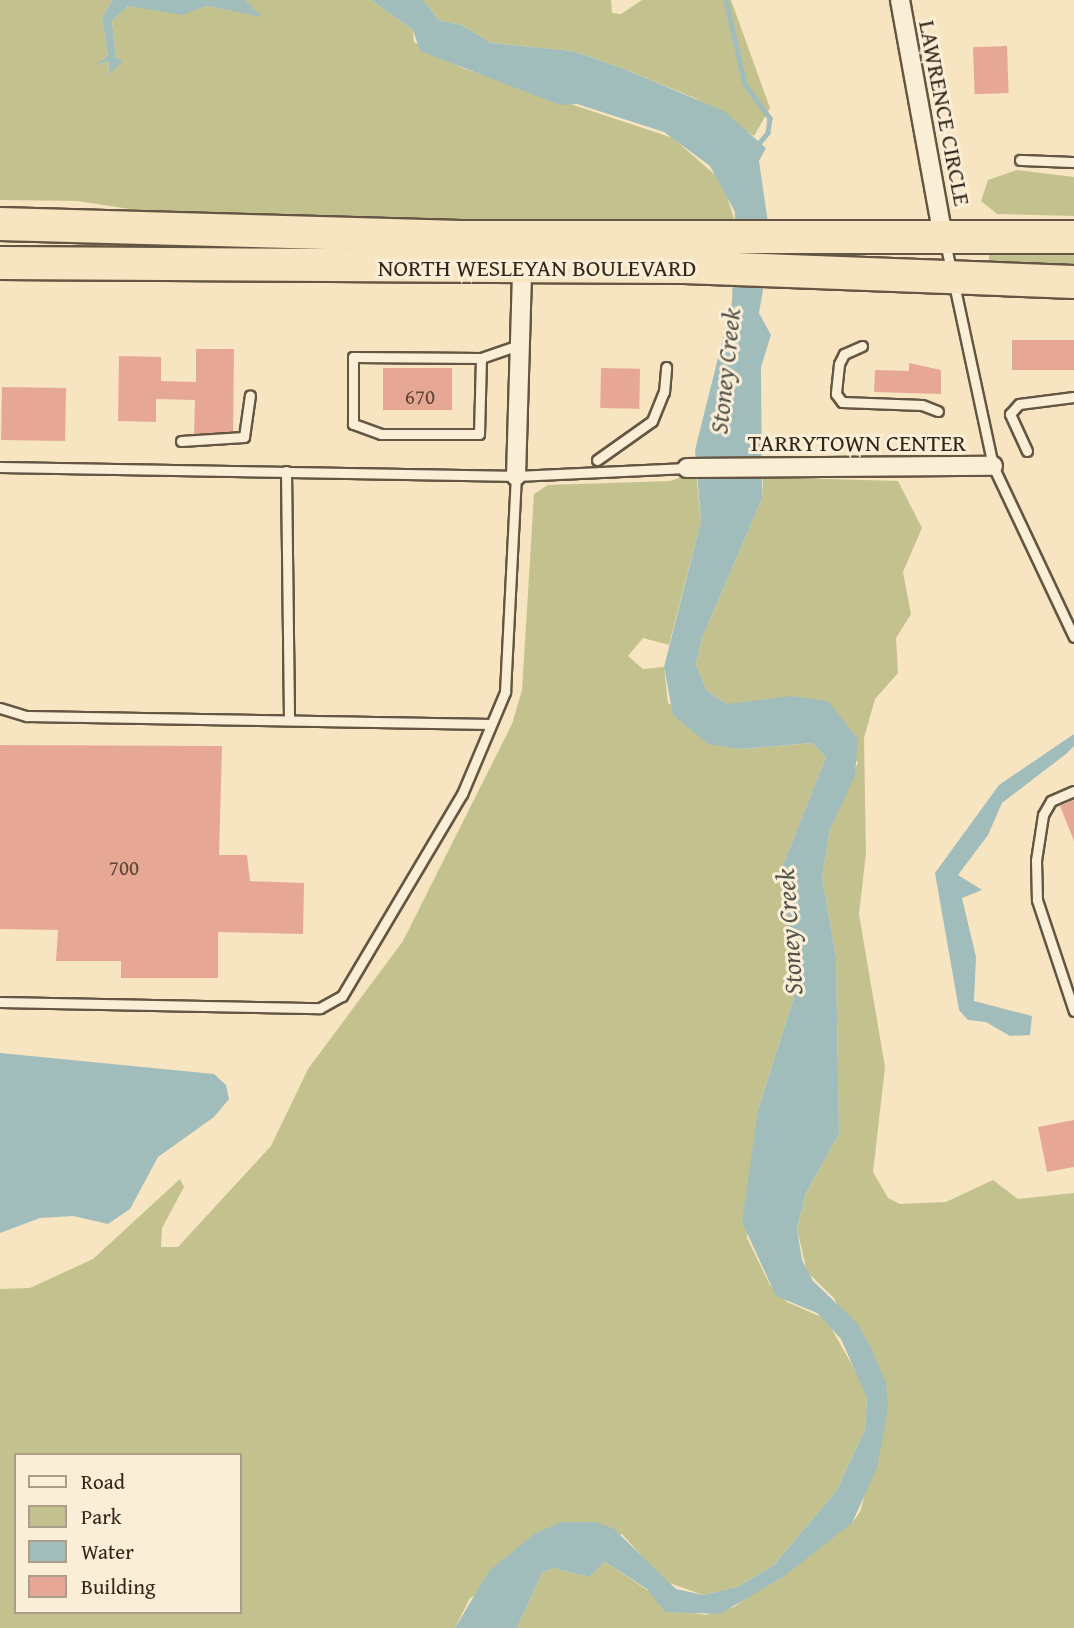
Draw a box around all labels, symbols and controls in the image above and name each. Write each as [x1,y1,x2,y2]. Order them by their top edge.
street label: LAWRENCE CIRCLE [913,18,977,208]
street label: NORTH WESLEYAN BOULEVARD [378,254,696,282]
water label: Stoney Creek [703,306,747,436]
house number: 670 [405,384,435,410]
street label: TARRYTOWN CENTER [748,429,966,457]
house number: 700 [109,855,139,881]
water label: Stoney Creek [769,868,809,996]
legend [14,1453,242,1614]
text: Road [81,1466,125,1497]
text: Park [81,1501,122,1532]
text: Water [81,1536,134,1567]
text: Building [81,1571,155,1602]

